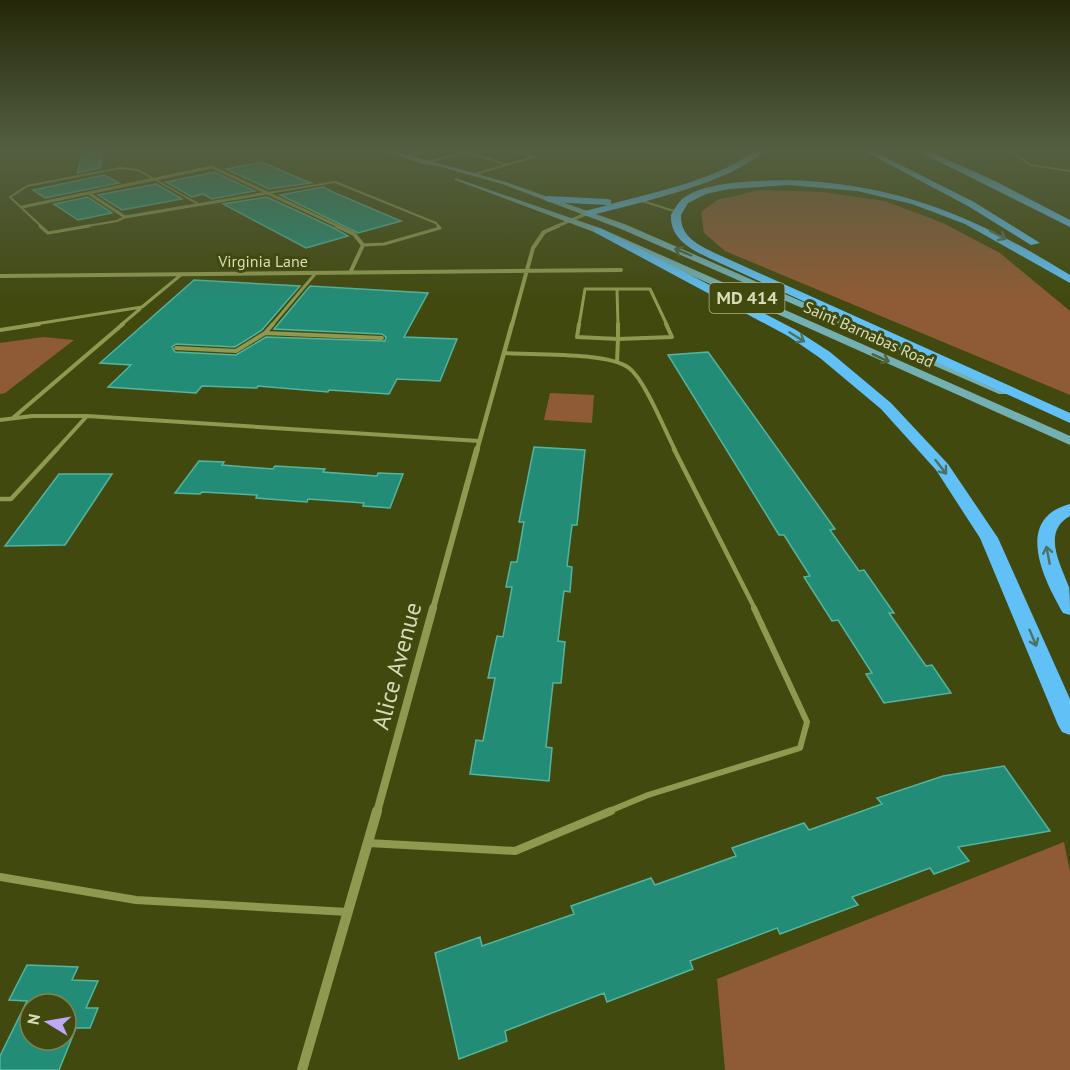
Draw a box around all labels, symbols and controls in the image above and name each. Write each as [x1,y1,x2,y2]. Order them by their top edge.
one-way arrow [989,229,1006,241]
one-way arrow [675,246,693,257]
street label: Virginia Lane [217,251,308,271]
road number: MD 414 [710,283,784,313]
street label: Saint Barnabas Road [801,296,937,372]
one-way arrow [788,331,805,343]
one-way arrow [871,353,889,364]
one-way arrow [934,459,947,475]
one-way arrow [1042,546,1053,565]
street label: Alice Avenue [365,599,428,733]
one-way arrow [1028,628,1039,646]
north arrow [18,992,78,1052]
text: N [22,1012,44,1026]

